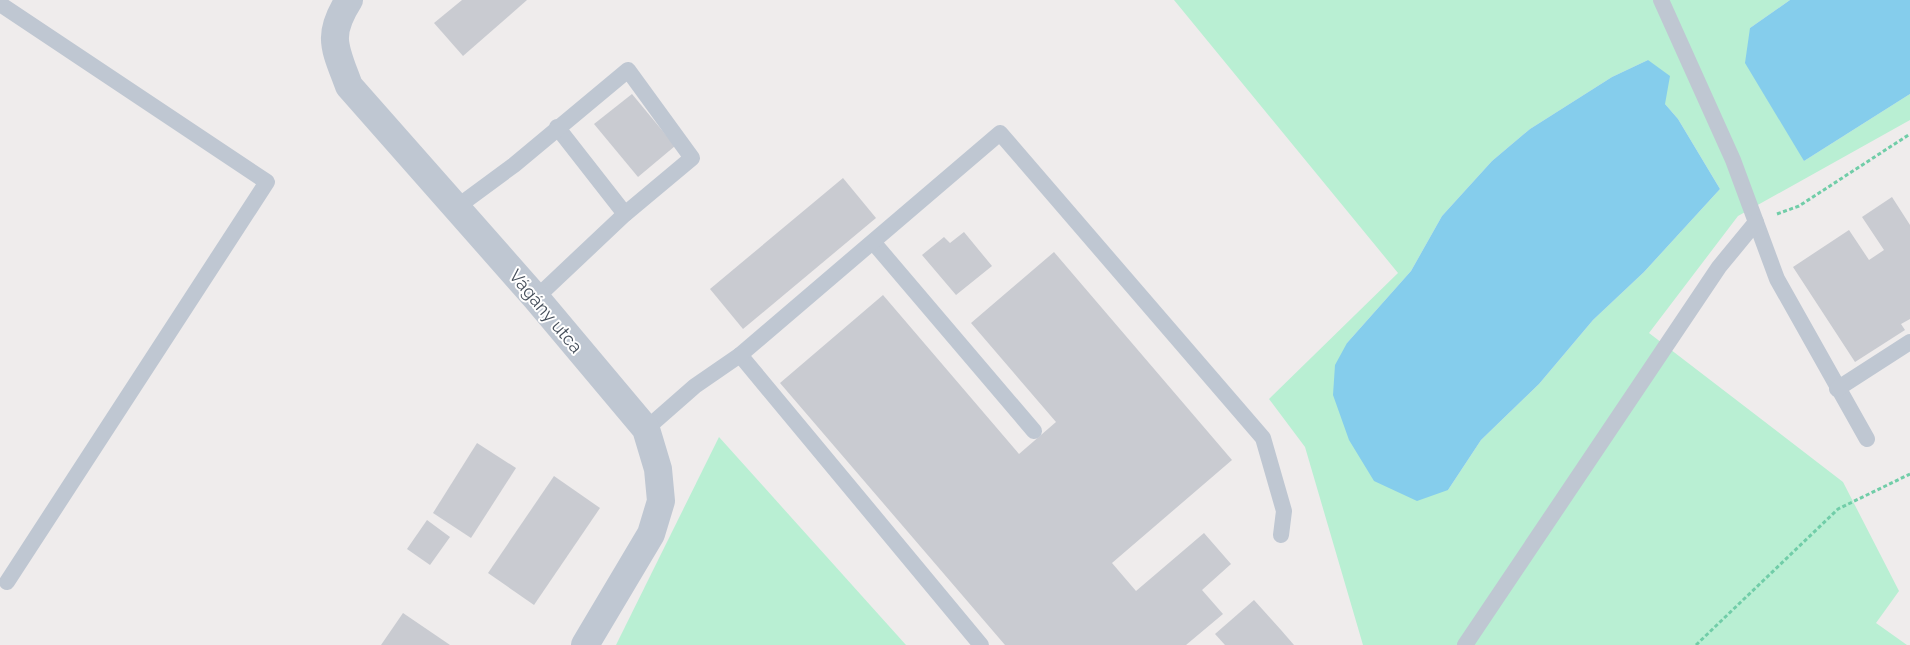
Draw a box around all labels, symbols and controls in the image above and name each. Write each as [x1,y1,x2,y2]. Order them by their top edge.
street label: Vágány utca [505,265,587,357]

